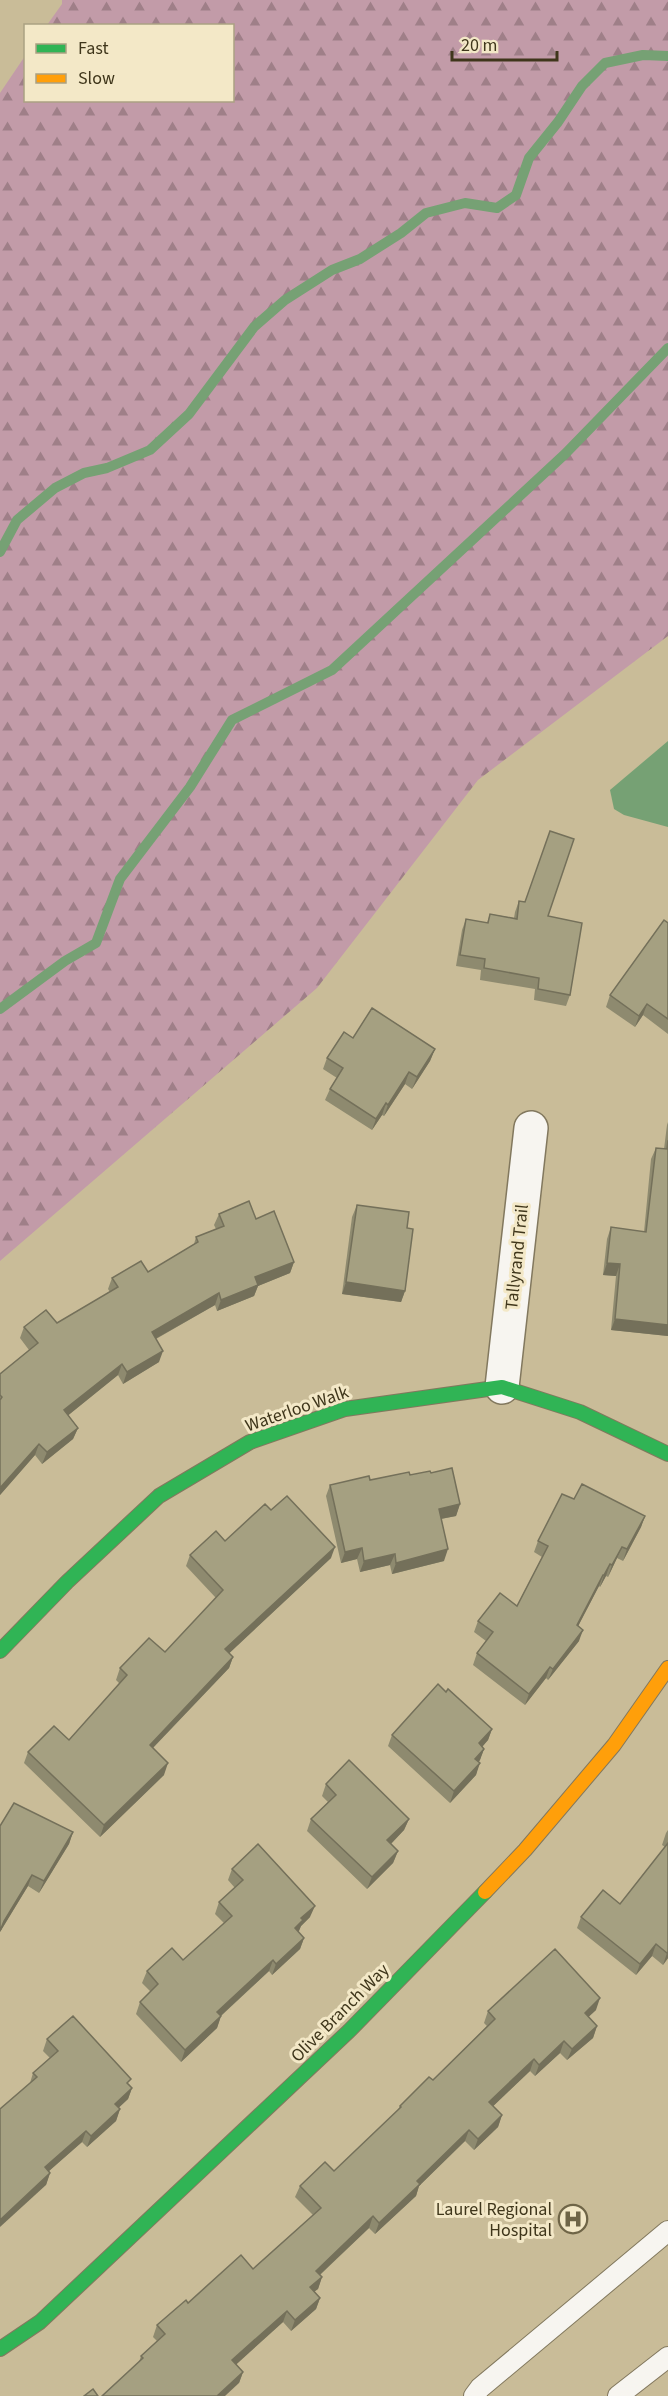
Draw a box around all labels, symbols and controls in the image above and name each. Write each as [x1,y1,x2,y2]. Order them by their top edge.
legend [24,24,234,102]
scale bar [452,24,557,62]
text: 20 m [461,33,497,58]
text: Fast [78,36,109,61]
text: Slow [78,66,115,91]
street label: Tallyrand Trail [499,1203,535,1311]
street label: Waterloo Walk [242,1380,352,1438]
street label: Olive Branch Way [285,1958,395,2068]
place label: Laurel Regional Hospital [436,2197,552,2243]
hospital icon: Laurel Regional Hospital [557,2203,589,2235]

